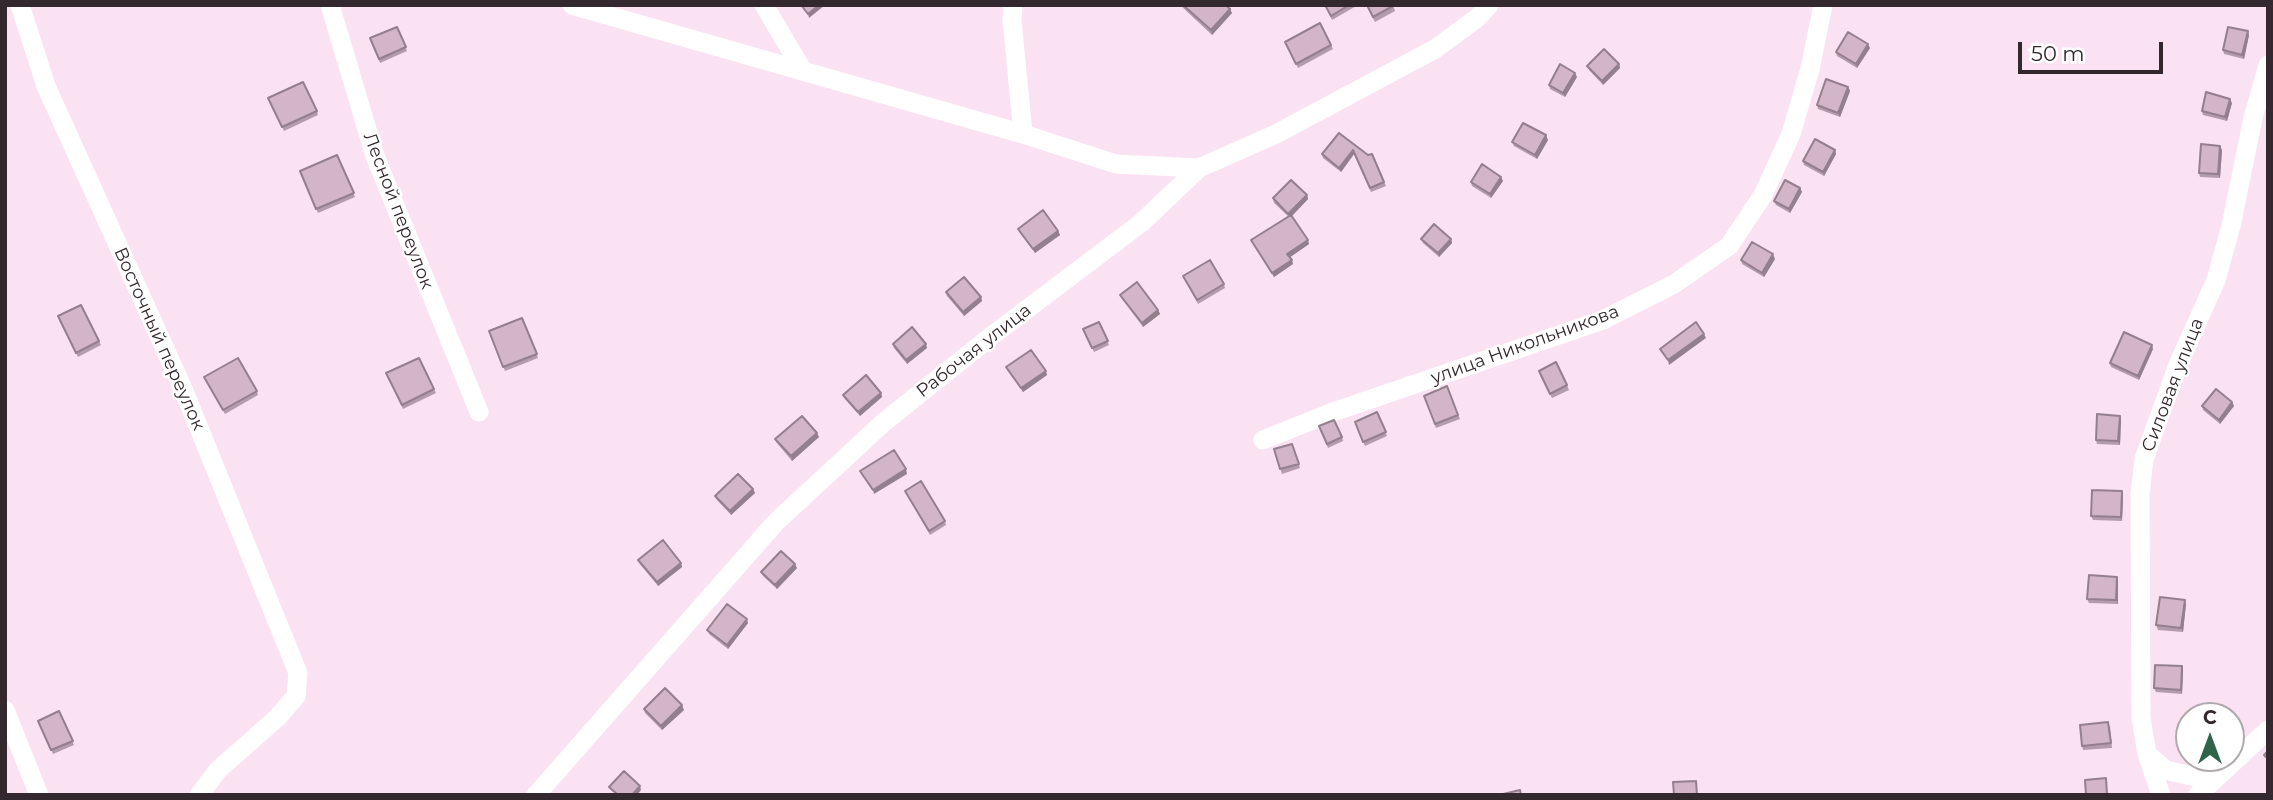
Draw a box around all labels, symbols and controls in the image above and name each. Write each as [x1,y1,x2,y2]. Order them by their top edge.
scale bar [2021,28,2166,72]
text: 50 m [2031,41,2085,66]
street label: Лесной переулок [358,130,438,292]
street label: Восточный переулок [109,244,209,434]
street label: Рабочая улица [912,300,1036,402]
street label: улица Никольникова [1428,301,1622,389]
street label: Силовая улица [2138,315,2208,455]
north arrow [2175,702,2245,772]
text: С [2203,706,2217,729]

